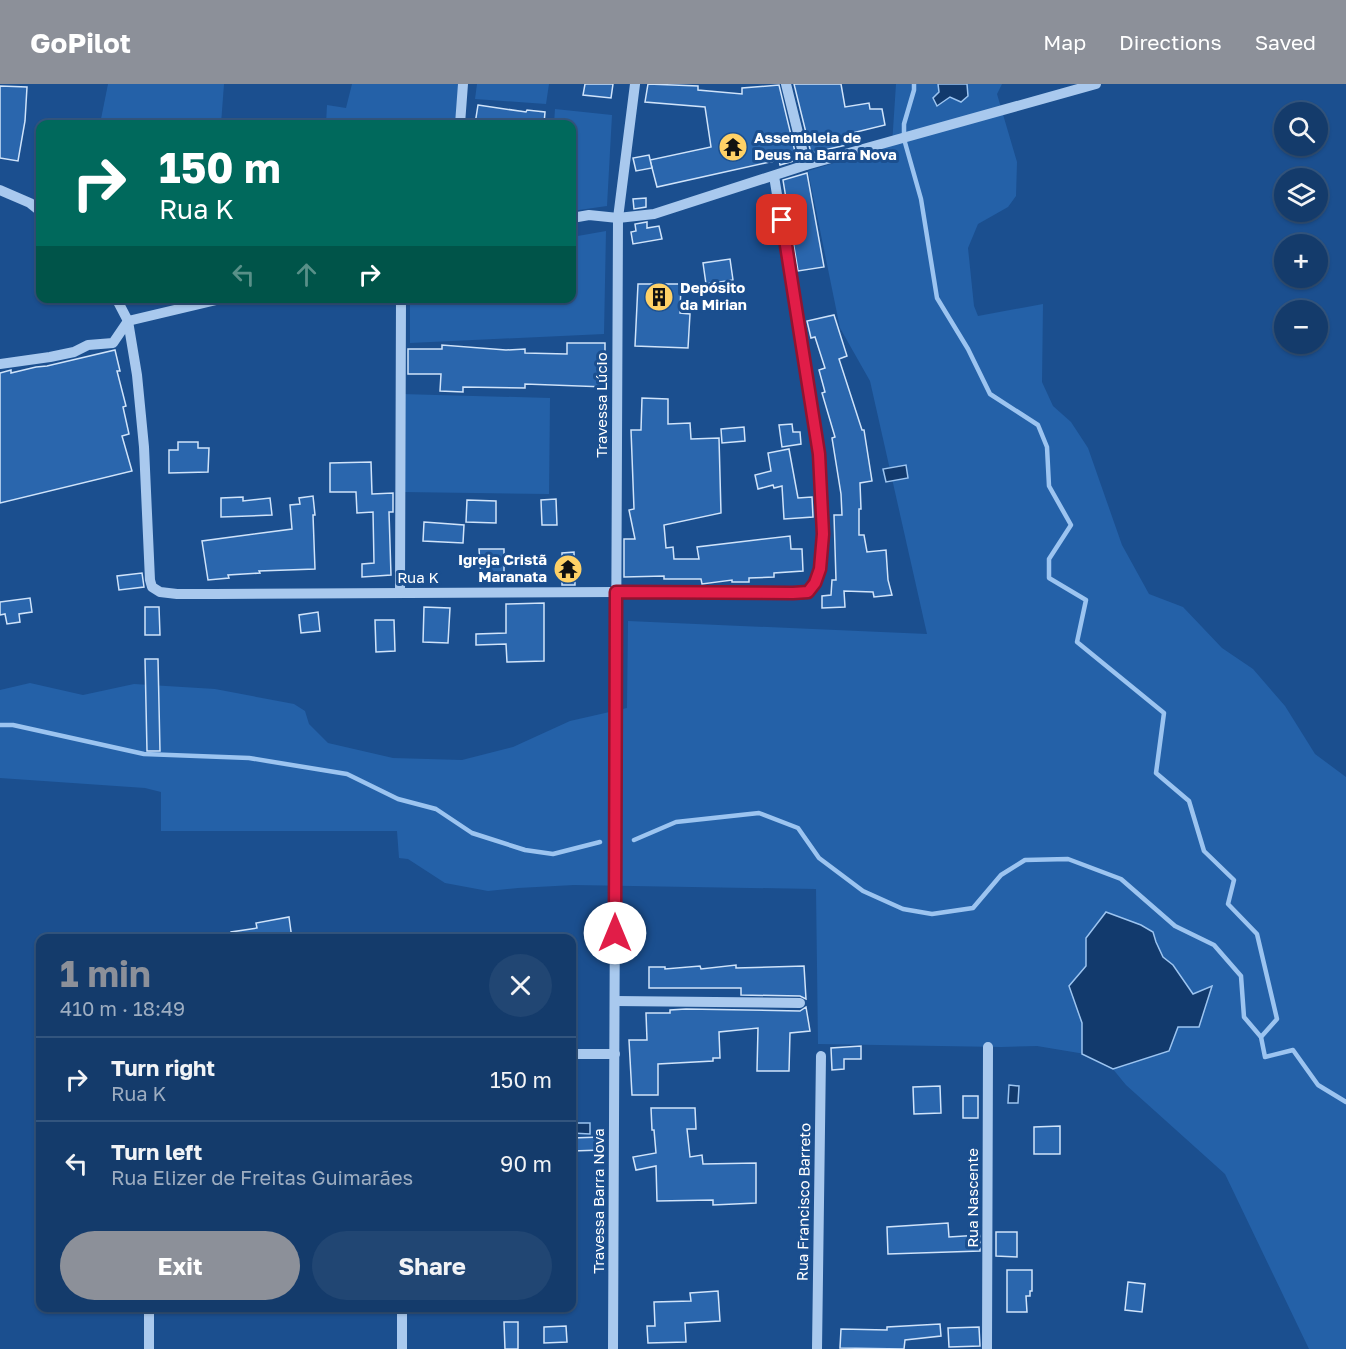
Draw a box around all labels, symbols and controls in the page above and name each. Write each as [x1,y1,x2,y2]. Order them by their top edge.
text: GoPilot [30,26,131,59]
text: Map [1043,29,1086,55]
text: Directions [1119,29,1222,55]
text: Saved [1255,29,1316,55]
map controls [1274,102,1328,354]
button: search [1274,102,1328,156]
place label: Assembleia de Deus na Barra Nova [754,128,897,163]
temple icon: Assembleia de Deus na Barra Nova [717,131,749,163]
text: 150 m [159,142,281,192]
icon: right [60,144,138,222]
button: layers [1274,168,1328,222]
text: Rua K [159,193,234,225]
pin [756,194,807,245]
icon: arrive [765,203,798,236]
button: + [1274,234,1328,288]
icon: left [227,258,260,291]
icon: ahead [290,258,323,291]
icon: right [353,258,386,291]
place label: Depósito da Mirian [680,278,747,313]
building icon: Depósito da Mirian [643,281,675,313]
button: − [1274,300,1328,354]
street label: Travessa Lúcio [592,352,610,458]
place label: Igreja Cristã Maranata [458,550,547,585]
temple icon: Igreja Cristã Maranata [552,553,584,585]
street label: Rua K [397,568,439,586]
position arrow [583,901,647,965]
text: 1 min [60,952,151,995]
button: close [489,954,552,1017]
text: 410 m · 18:49 [60,996,185,1020]
text: Turn right [111,1054,215,1081]
icon: right [60,1063,93,1096]
text: 150 m [490,1066,552,1093]
text: Rua K [111,1081,166,1105]
street label: Rua Francisco Barreto [793,1123,813,1281]
street label: Travessa Barra Nova [589,1128,607,1274]
text: Turn left [111,1138,202,1165]
icon: left [60,1147,93,1180]
street label: Rua Nascente [963,1148,981,1248]
text: 90 m [500,1150,552,1177]
text: Rua Elizer de Freitas Guimarães [111,1165,413,1189]
button: Exit [60,1231,300,1300]
button: Share [312,1231,552,1300]

